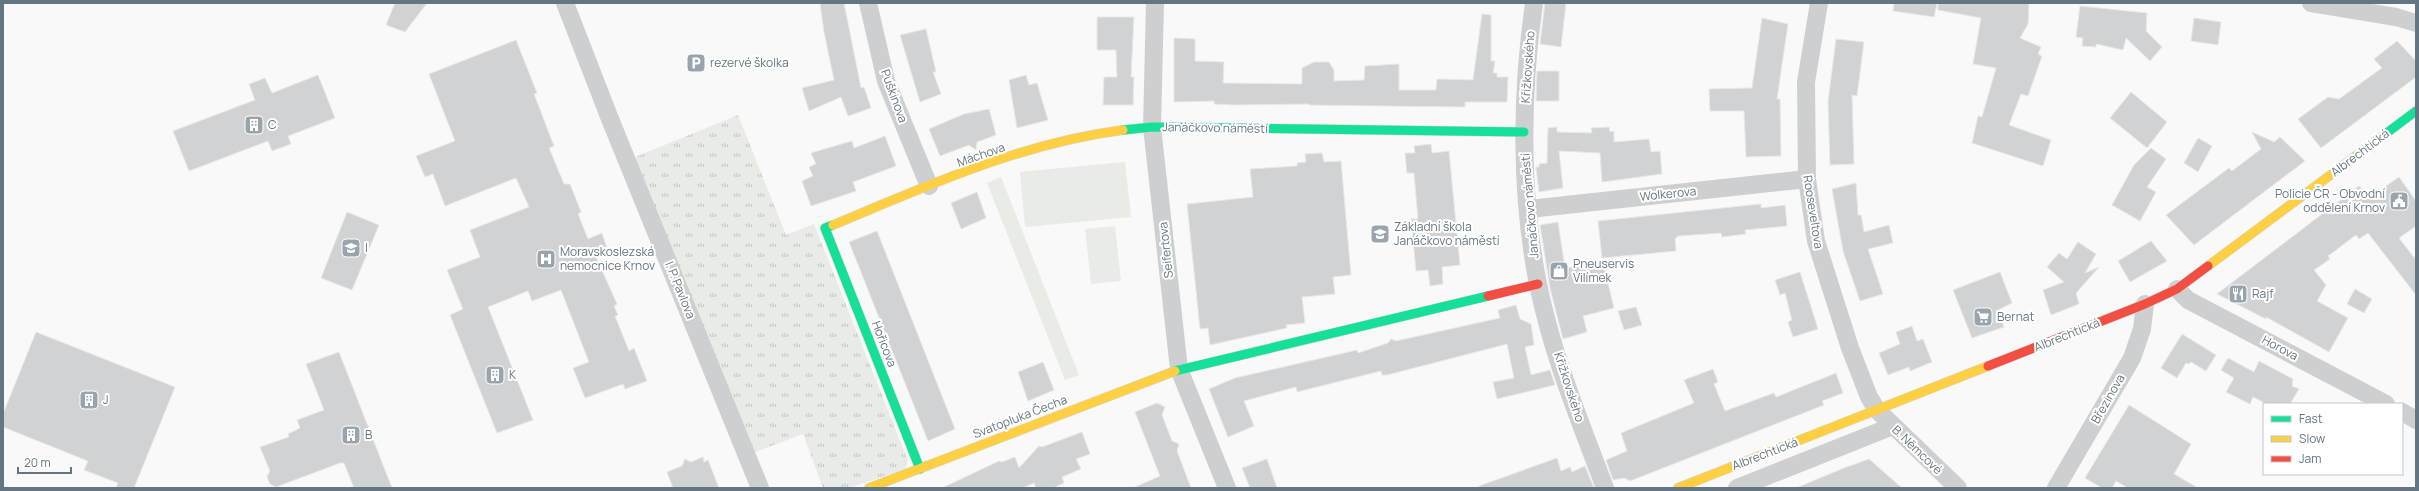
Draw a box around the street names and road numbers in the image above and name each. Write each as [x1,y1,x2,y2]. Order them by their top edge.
street label: Křižkovského [1516,30,1539,104]
street label: Puškinova [877,67,912,125]
street label: Janáčkovo náměstí [1162,118,1268,137]
street label: Albrechtická [2327,125,2393,180]
street label: Máchova [955,138,1007,171]
street label: Janáčkovo náměstí [1516,153,1543,259]
street label: Rooseveltova [1799,174,1828,250]
street label: Wolkerova [1639,182,1697,205]
street label: Seifertova [1154,221,1177,279]
street label: I. P. Pavlova [661,259,700,321]
street label: Albrechtická [2031,314,2102,355]
street label: Hořicova [868,318,901,369]
street label: Horova [2259,331,2301,364]
street label: Křižkovského [1550,350,1589,424]
street label: Březinova [2087,371,2128,426]
street label: Svatopluka Čecha [970,391,1069,442]
street label: B. Němcové [1888,421,1946,478]
street label: Albrechtická [1729,433,1800,474]

